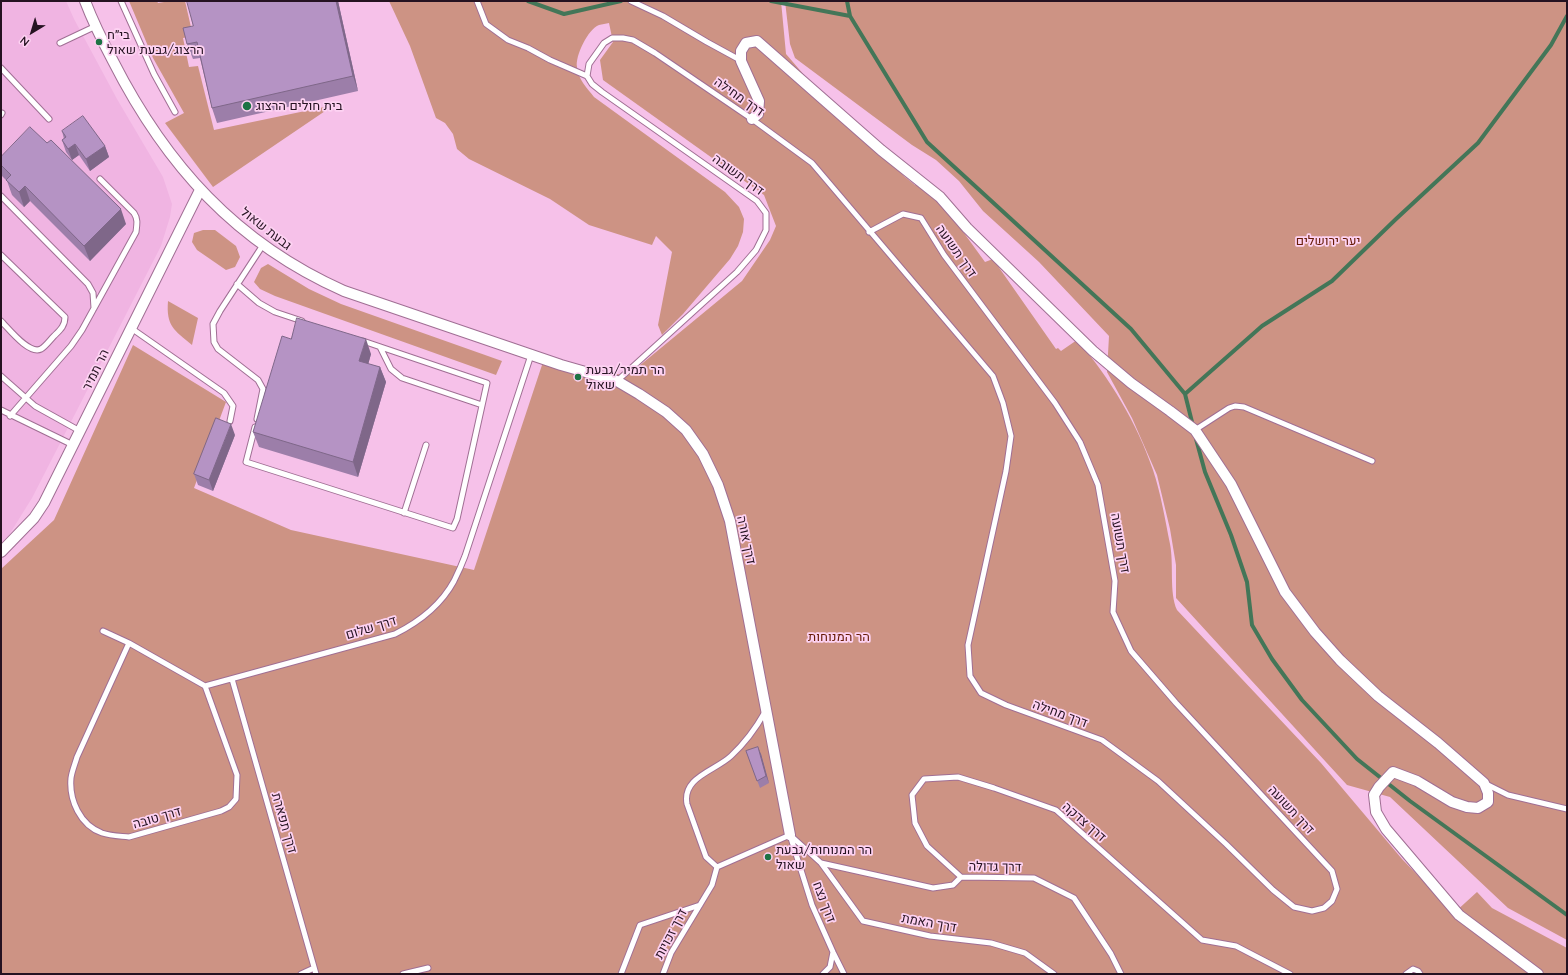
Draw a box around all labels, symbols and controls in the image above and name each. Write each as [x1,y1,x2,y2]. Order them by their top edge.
north arrow [12,12,52,52]
place label: בי״ח הרצוג/גבעת שאול [107,27,204,58]
text: N [17,33,32,49]
marker: בי״ח הרצוג/גבעת שאול [94,37,104,47]
street label: דרך מחילה [711,74,767,120]
place label: בית חולים הרצוג [256,98,343,114]
marker: בית חולים הרצוג [241,100,253,112]
street label: דרך תשובה [709,151,767,199]
street label: גבעת שאול [237,204,295,254]
street label: דרך תשועה [932,222,980,280]
park label: יער ירושלים [1296,233,1360,249]
street label: הר תמיר [79,347,113,393]
place label: הר תמיר/גבעת שאול [586,362,665,393]
marker: הר תמיר/גבעת שאול [573,372,583,382]
street label: דרך תשועה [1107,512,1133,574]
street label: דרך אורה [733,514,759,566]
street label: דרך שלום [344,613,398,643]
park label: הר המנוחות [808,629,870,645]
street label: דרך מחילה [1030,697,1090,731]
street label: דרך תשועה [1265,783,1317,837]
street label: דרך תפארת [268,791,300,855]
street label: דרך צדקה [1059,799,1109,845]
street label: דרך טובה [131,804,183,832]
place label: הר המנוחות/גבעת שאול [776,842,872,873]
marker: הר המנוחות/גבעת שאול [763,852,773,862]
street label: דרך גדולה [968,859,1022,875]
street label: דרך נצח [809,879,839,925]
street label: דרך זכויות [651,906,691,962]
street label: דרך האמת [900,911,958,935]

